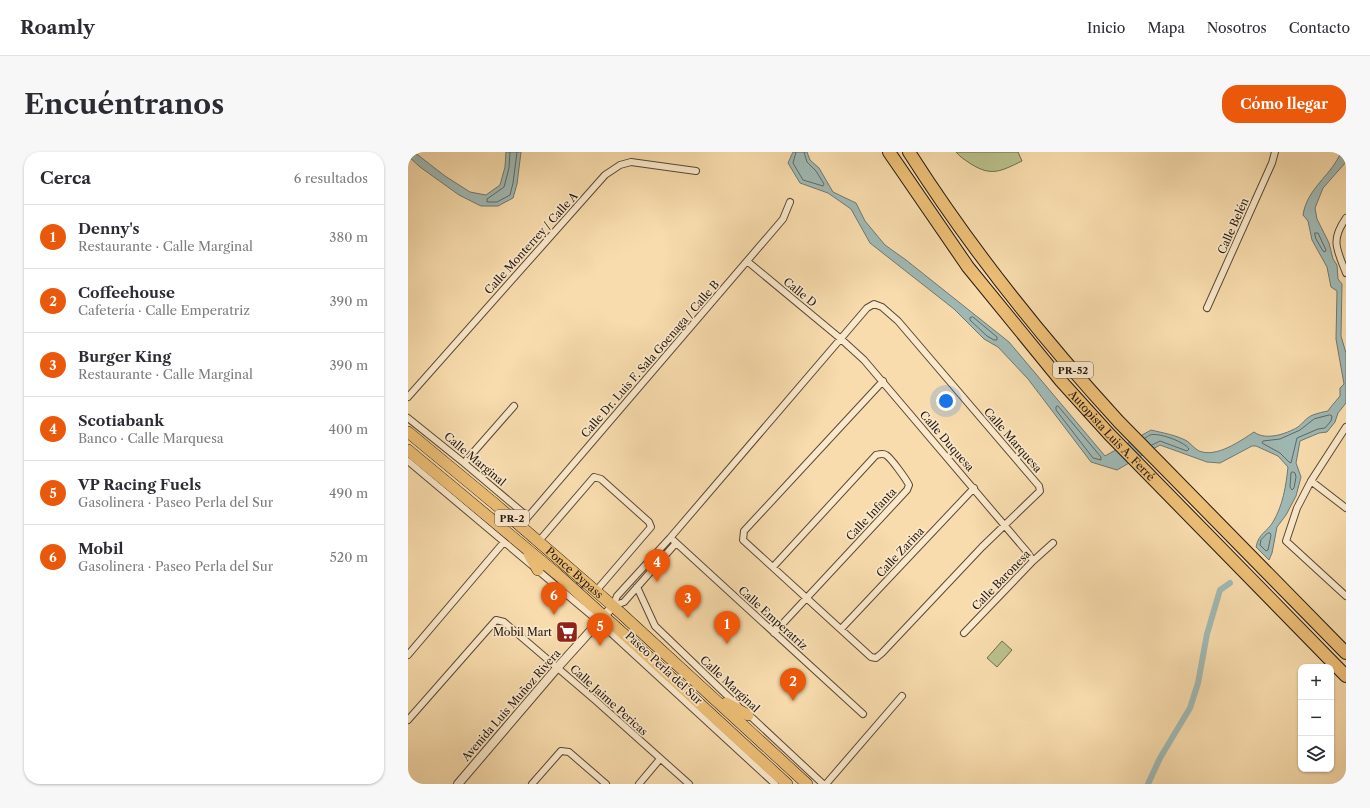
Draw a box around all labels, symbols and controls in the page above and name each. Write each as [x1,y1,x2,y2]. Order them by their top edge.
text: Roamly [20,16,95,39]
text: Inicio [1087,19,1125,37]
text: Mapa [1147,19,1185,37]
text: Nosotros [1207,19,1267,37]
text: Contacto [1289,19,1350,37]
button: Cómo llegar [1222,85,1346,123]
text: Encuéntranos [24,87,224,121]
text: Cerca [40,168,91,188]
text: 6 resultados [294,170,368,186]
street label: Calle Monterrey / Calle A [481,188,581,297]
street label: Calle Belén [1214,196,1252,256]
text: Denny's [78,219,140,238]
text: 1 [50,229,56,245]
text: 380 m [329,229,368,245]
text: Restaurante · Calle Marginal [78,238,253,254]
street label: Calle D [781,274,820,310]
street label: Calle Dr. Luis F. Sala Goenaga / Calle B [578,277,722,440]
text: Coffeehouse [78,283,175,302]
text: 2 [49,293,57,309]
text: 390 m [329,293,368,309]
text: Cafetería · Calle Emperatriz [78,302,250,318]
text: Burger King [78,347,171,366]
text: 3 [49,357,57,373]
text: 390 m [329,357,368,373]
road number: PR-52 [1053,362,1093,378]
text: Restaurante · Calle Marginal [78,366,253,382]
street label: Autopista Luis A. Ferré [1065,386,1158,484]
your location [936,391,956,411]
street label: Calle Marquesa [981,405,1045,475]
street label: Calle Duquesa [917,408,977,474]
text: Scotiabank [78,411,164,430]
text: 4 [49,421,57,437]
text: 400 m [328,421,368,437]
street label: Calle Marginal [441,429,509,489]
text: Banco · Calle Marquesa [78,430,224,446]
text: VP Racing Fuels [78,475,201,494]
street label: Calle Infanta [843,484,899,543]
text: 5 [49,485,57,501]
text: 490 m [329,485,368,501]
text: Gasolinera · Paseo Perla del Sur [78,494,273,510]
road number: PR-2 [495,510,529,526]
street label: Calle Zarina [873,524,927,580]
text: Mobil [78,539,124,558]
street label: Ponce Bypass [543,544,606,601]
street label: Calle Baronesa [969,547,1033,613]
text: 6 [49,549,57,565]
text: 520 m [330,549,368,565]
pin: 4 [644,549,670,582]
text: Gasolinera · Paseo Perla del Sur [78,558,273,574]
pin: 6 [541,582,567,615]
street label: Calle Emperatriz [735,583,811,653]
pin: 3 [675,585,701,618]
pin: 1 [714,611,740,644]
pin: 5 [587,613,613,646]
supermarket icon: Mobil Mart [554,619,580,645]
place label: Mobil Mart [493,625,552,639]
street label: Paseo Perla del Sur [623,629,706,708]
street label: Avenida Luis Muñoz Rivera [458,646,563,764]
street label: Calle Marginal [697,653,763,716]
street label: Calle Jaime Pericas [567,661,651,739]
map controls [1298,664,1334,772]
button: + [1298,664,1334,700]
pin: 2 [780,668,806,701]
button: − [1298,700,1334,736]
button: layers [1298,736,1334,772]

